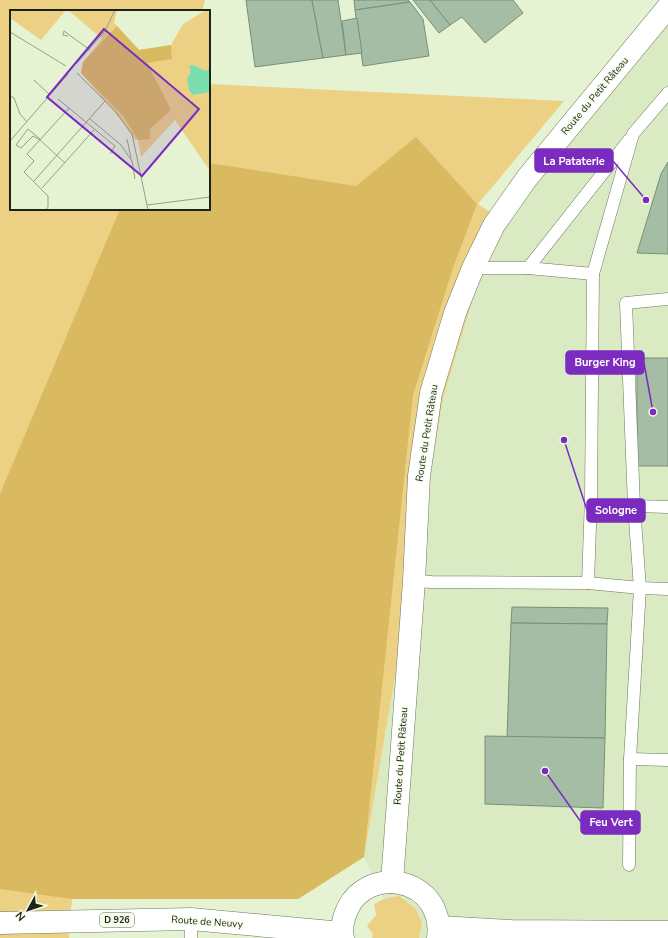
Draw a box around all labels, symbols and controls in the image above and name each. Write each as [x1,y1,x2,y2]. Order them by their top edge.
inset map [10,10,210,210]
street label: Route du Petit Râteau [558,54,632,138]
callout: La Pataterie [535,149,613,172]
text: La Pataterie [543,154,605,169]
callout: Burger King [566,351,644,374]
text: Burger King [574,355,636,370]
street label: Route du Petit Râteau [412,383,442,483]
callout: Sologne [587,499,645,522]
text: Sologne [595,503,637,518]
street label: Route du Petit Râteau [391,707,411,805]
callout: Feu Vert [581,811,640,834]
text: Feu Vert [589,815,633,830]
north arrow [8,890,48,930]
text: N [12,908,29,924]
road number: D 926 [100,913,134,927]
street label: Route de Neuvy [171,913,244,932]

